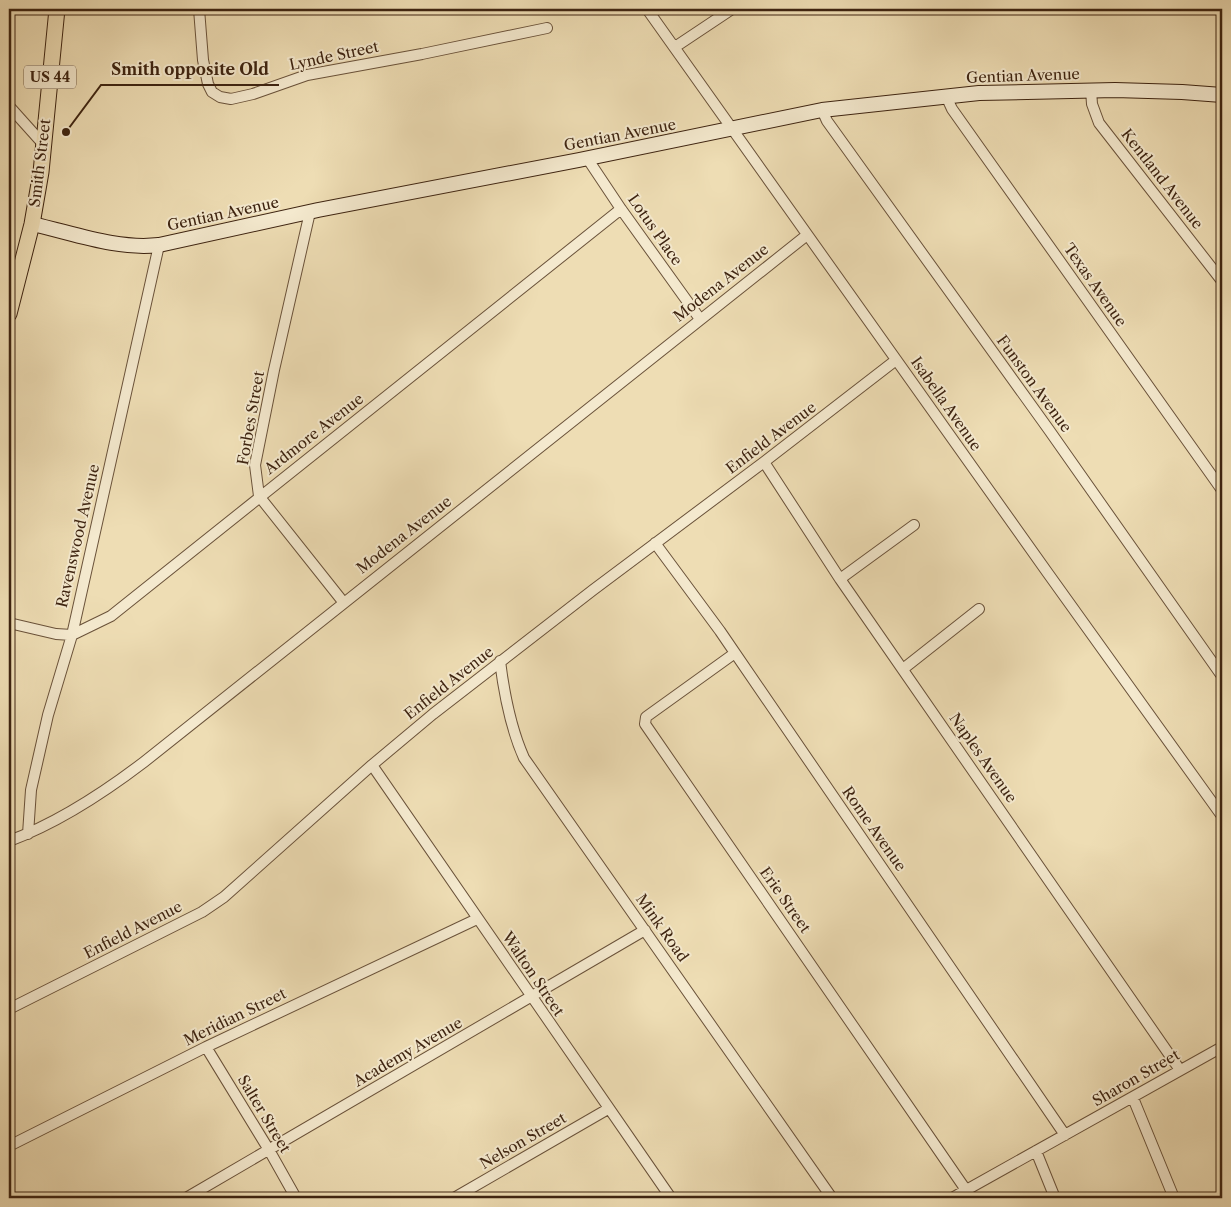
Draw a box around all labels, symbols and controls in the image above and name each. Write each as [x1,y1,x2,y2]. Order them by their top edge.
street label: Lynde Street [287,37,381,74]
callout: Smith opposite Old [101,54,279,85]
text: Smith opposite Old [111,59,269,79]
street label: Gentian Avenue [966,64,1080,87]
road number: US 44 [24,66,76,88]
street label: Gentian Avenue [562,114,678,155]
street label: Smith Street [25,117,54,208]
street label: Kentland Avenue [1117,125,1207,233]
street label: Lotus Place [624,190,687,269]
street label: Gentian Avenue [165,192,281,235]
street label: Texas Avenue [1060,239,1131,330]
street label: Modena Avenue [669,240,772,326]
street label: Funston Avenue [993,331,1076,436]
street label: Isabella Avenue [907,353,986,455]
street label: Forbes Street [233,369,268,466]
street label: Ardmore Avenue [259,389,367,479]
street label: Enfield Avenue [722,398,820,478]
street label: Ravenswood Avenue [52,462,103,609]
street label: Modena Avenue [352,492,455,578]
street label: Enfield Avenue [400,642,497,723]
street label: Naples Avenue [945,709,1021,806]
street label: Rome Avenue [838,783,911,875]
street label: Erie Street [756,863,815,937]
street label: Mink Road [632,890,693,965]
street label: Enfield Avenue [80,897,185,963]
street label: Walton Street [498,927,569,1020]
street label: Meridian Street [180,983,290,1050]
street label: Academy Avenue [349,1013,465,1091]
street label: Sharon Street [1089,1045,1183,1110]
street label: Salter Street [234,1071,295,1157]
street label: Nelson Street [476,1108,570,1173]

